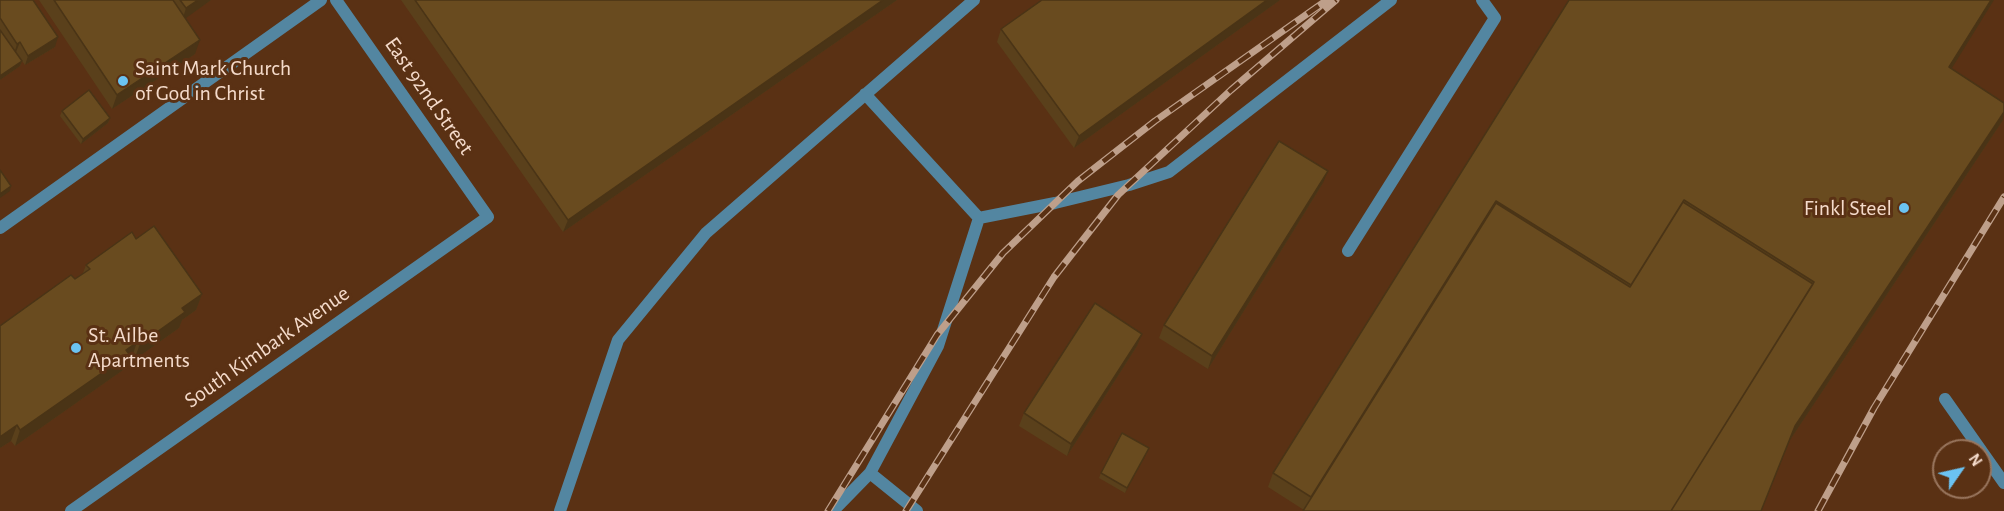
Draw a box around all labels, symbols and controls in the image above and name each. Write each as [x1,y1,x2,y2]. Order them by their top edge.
street label: East 92nd Street [379,32,479,160]
place label: Saint Mark Church of God in Christ [135,55,291,106]
marker: Saint Mark Church of God in Christ [116,74,130,88]
place label: Finkl Steel [1804,195,1892,221]
marker: Finkl Steel [1897,201,1911,215]
street label: South Kimbark Avenue [179,280,355,414]
place label: St. Ailbe Apartments [88,322,190,374]
marker: St. Ailbe Apartments [69,341,83,355]
north arrow [1932,439,1992,499]
text: N [1966,451,1985,469]

